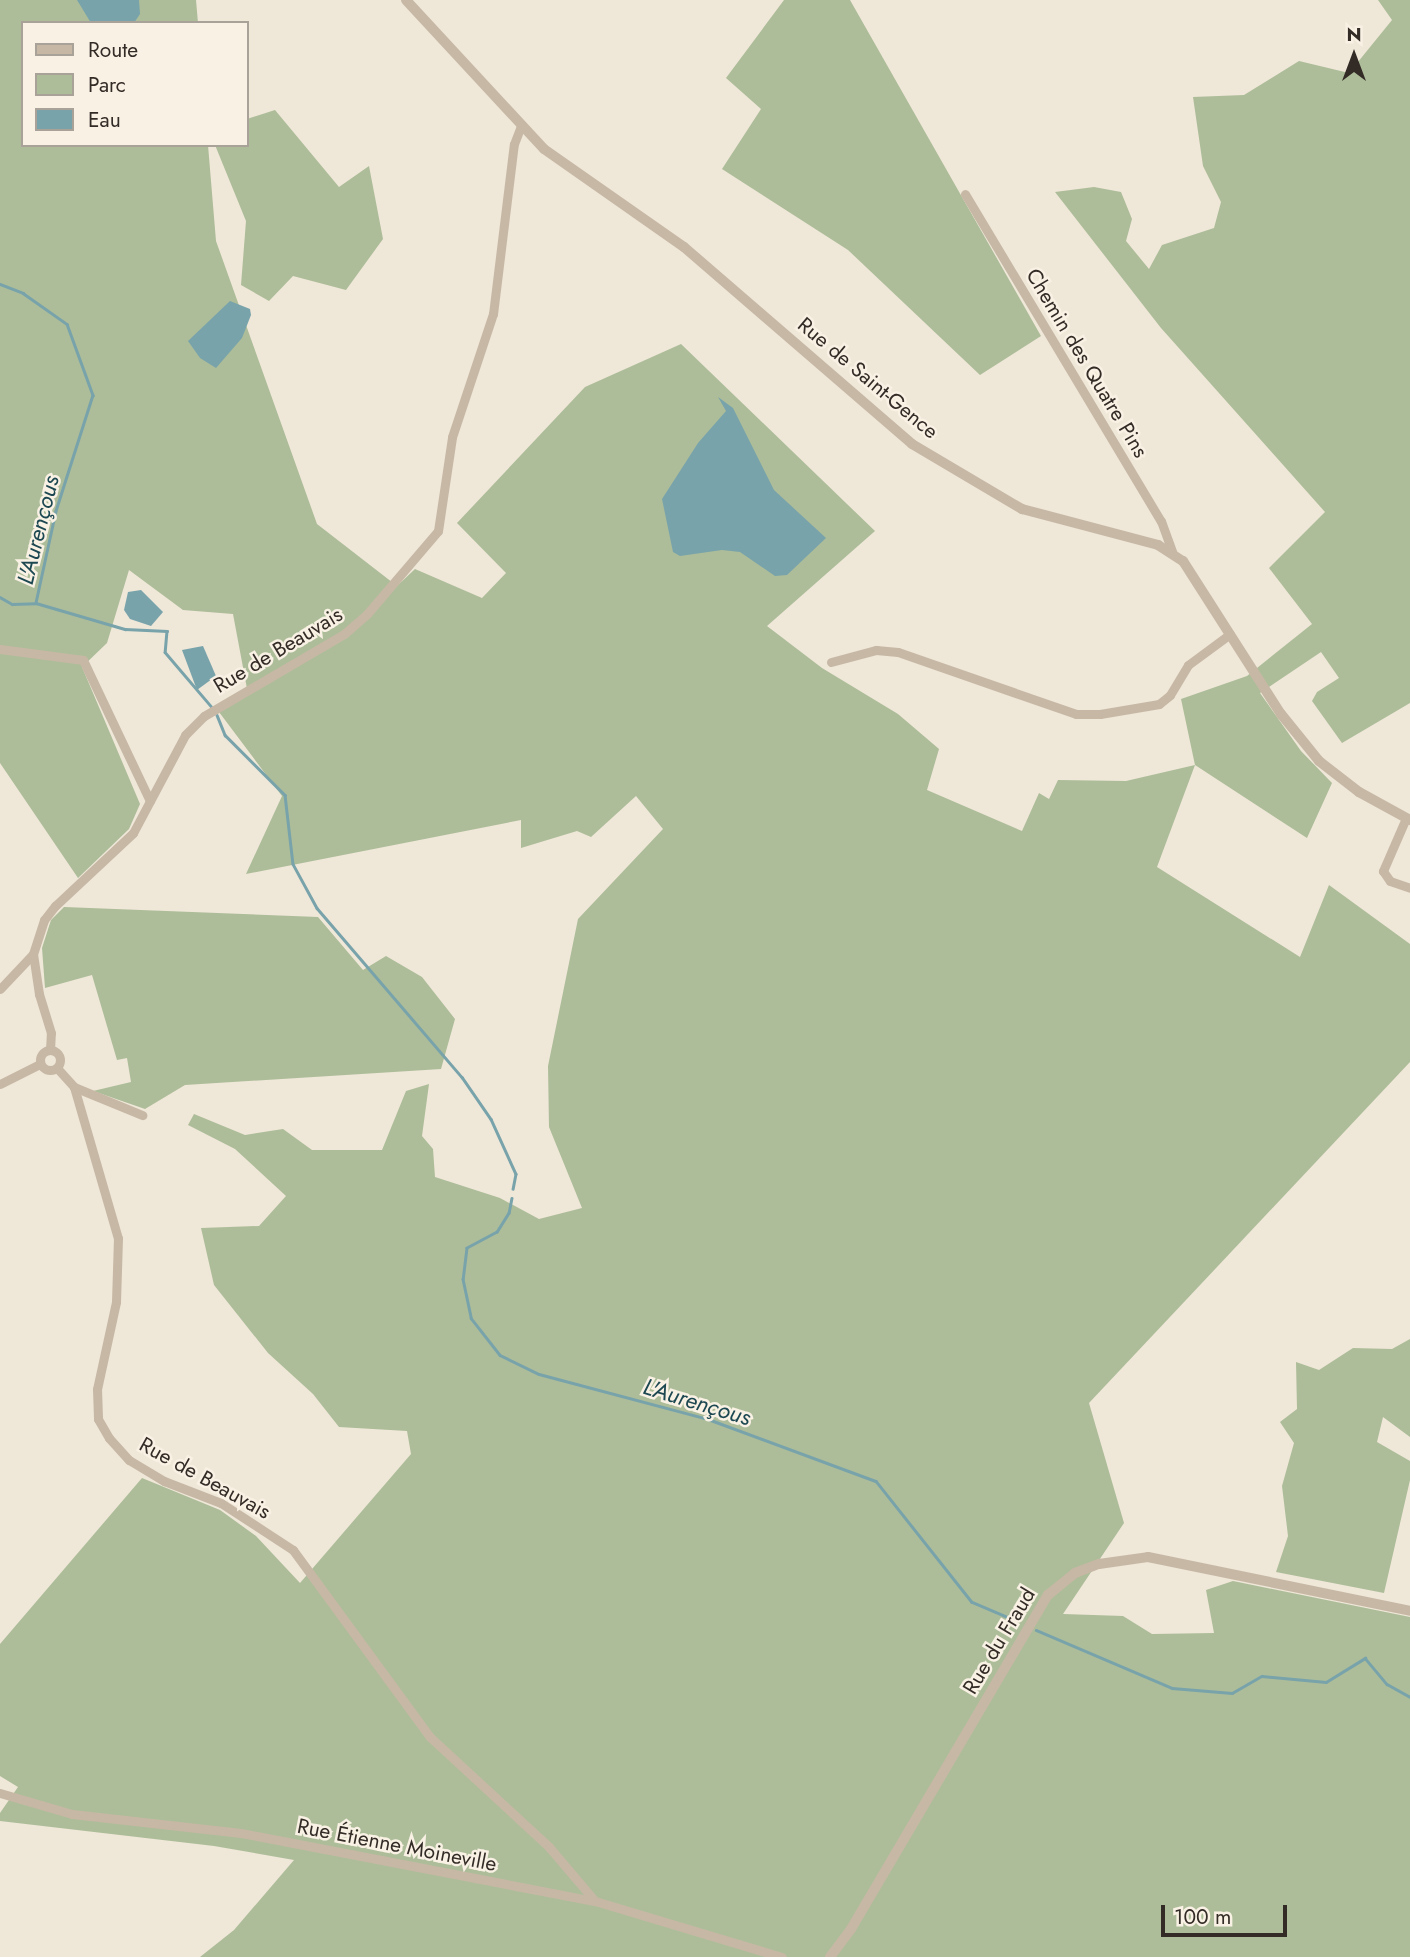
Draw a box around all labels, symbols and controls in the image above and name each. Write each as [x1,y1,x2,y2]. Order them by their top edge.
legend [21,21,248,147]
north arrow [1319,21,1389,91]
text: N [1346,21,1362,48]
text: Route [88,35,138,65]
text: Parc [88,70,126,100]
text: Eau [88,105,121,135]
street label: Chemin des Quatre Pins [1021,264,1153,462]
street label: Rue de Saint-Gence [793,312,943,444]
water label: L'Aurençous [11,473,65,587]
street label: Rue de Beauvais [209,602,347,698]
water label: L'Aurençous [640,1373,754,1431]
street label: Rue de Beauvais [135,1432,275,1524]
street label: Rue du Fraud [957,1583,1041,1699]
street label: Rue Étienne Moineville [295,1813,499,1877]
scale bar [1165,1890,1291,1934]
text: 100 m [1174,1902,1231,1932]

